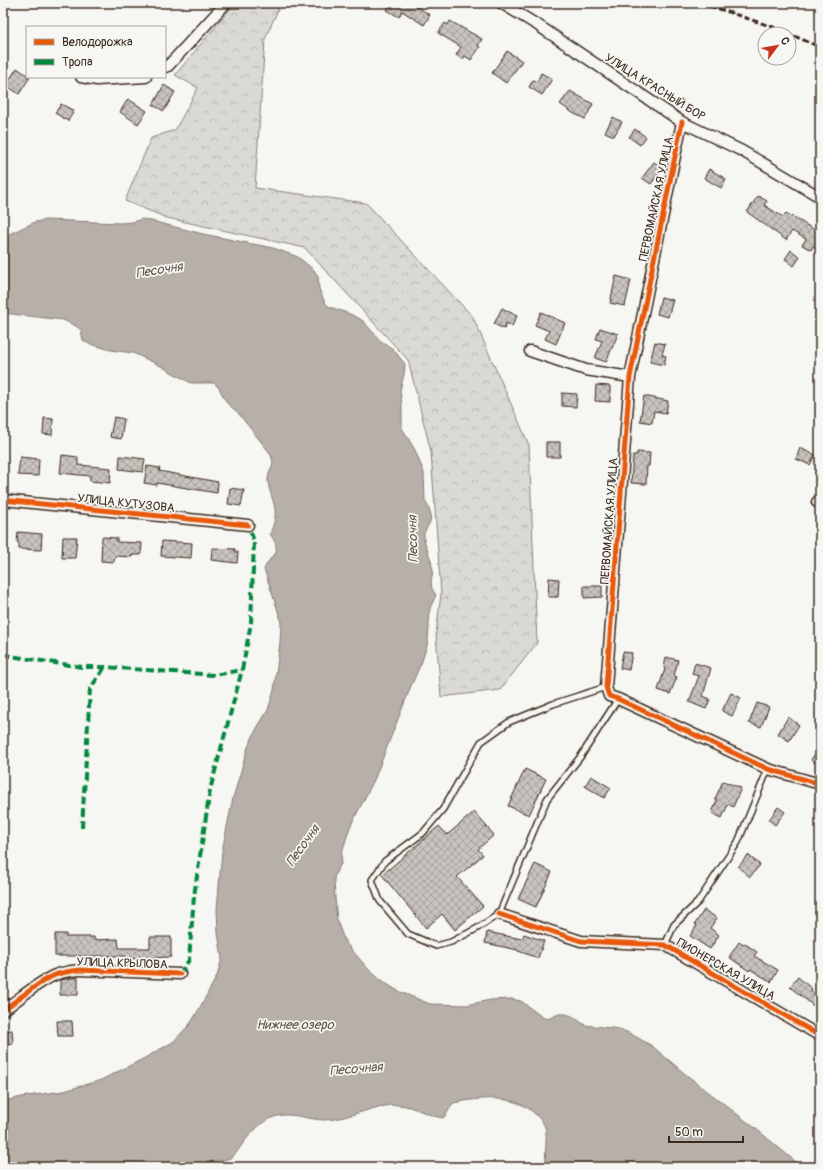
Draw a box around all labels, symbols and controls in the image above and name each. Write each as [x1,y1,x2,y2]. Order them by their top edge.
legend [26,26,166,78]
north arrow [757,26,797,66]
text: Велодорожка [62,35,133,50]
text: С [778,35,792,47]
street label: УЛИЦА КРАСНЫЙ БОР [602,50,708,124]
text: Тропа [62,55,93,70]
street label: ПЕРВОМАЙСКАЯ УЛИЦА [636,135,677,263]
water label: Песочня [135,258,185,282]
street label: ПЕРВОМАЙСКАЯ УЛИЦА [598,457,621,585]
street label: УЛИЦА КУТУЗОВА [76,491,176,516]
water label: Песочня [405,513,421,563]
water label: Песочня [283,820,324,869]
street label: ПИОНЕРСКАЯ УЛИЦА [674,935,778,1004]
street label: УЛИЦА КРЫЛОВА [76,954,168,973]
water label: Нижнее озеро [256,1017,335,1033]
water label: Песочная [329,1059,385,1079]
scale bar [669,1118,743,1144]
text: 50 m [675,1125,703,1140]

